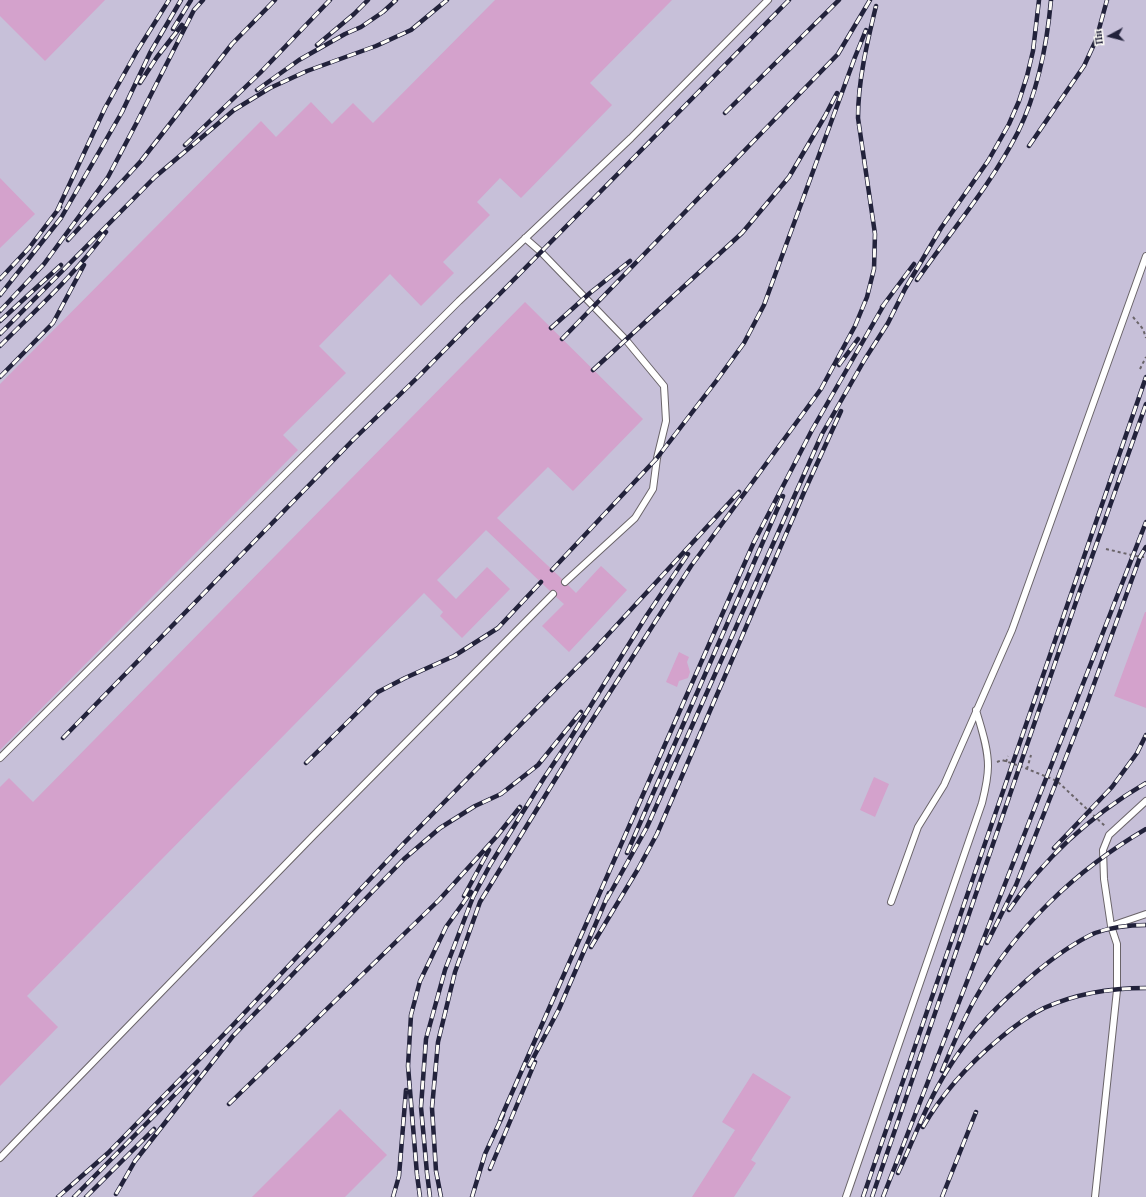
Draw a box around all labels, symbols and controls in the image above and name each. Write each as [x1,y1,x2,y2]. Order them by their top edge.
north arrow [1090,16,1130,56]
text: Пн [1089,29,1107,45]

